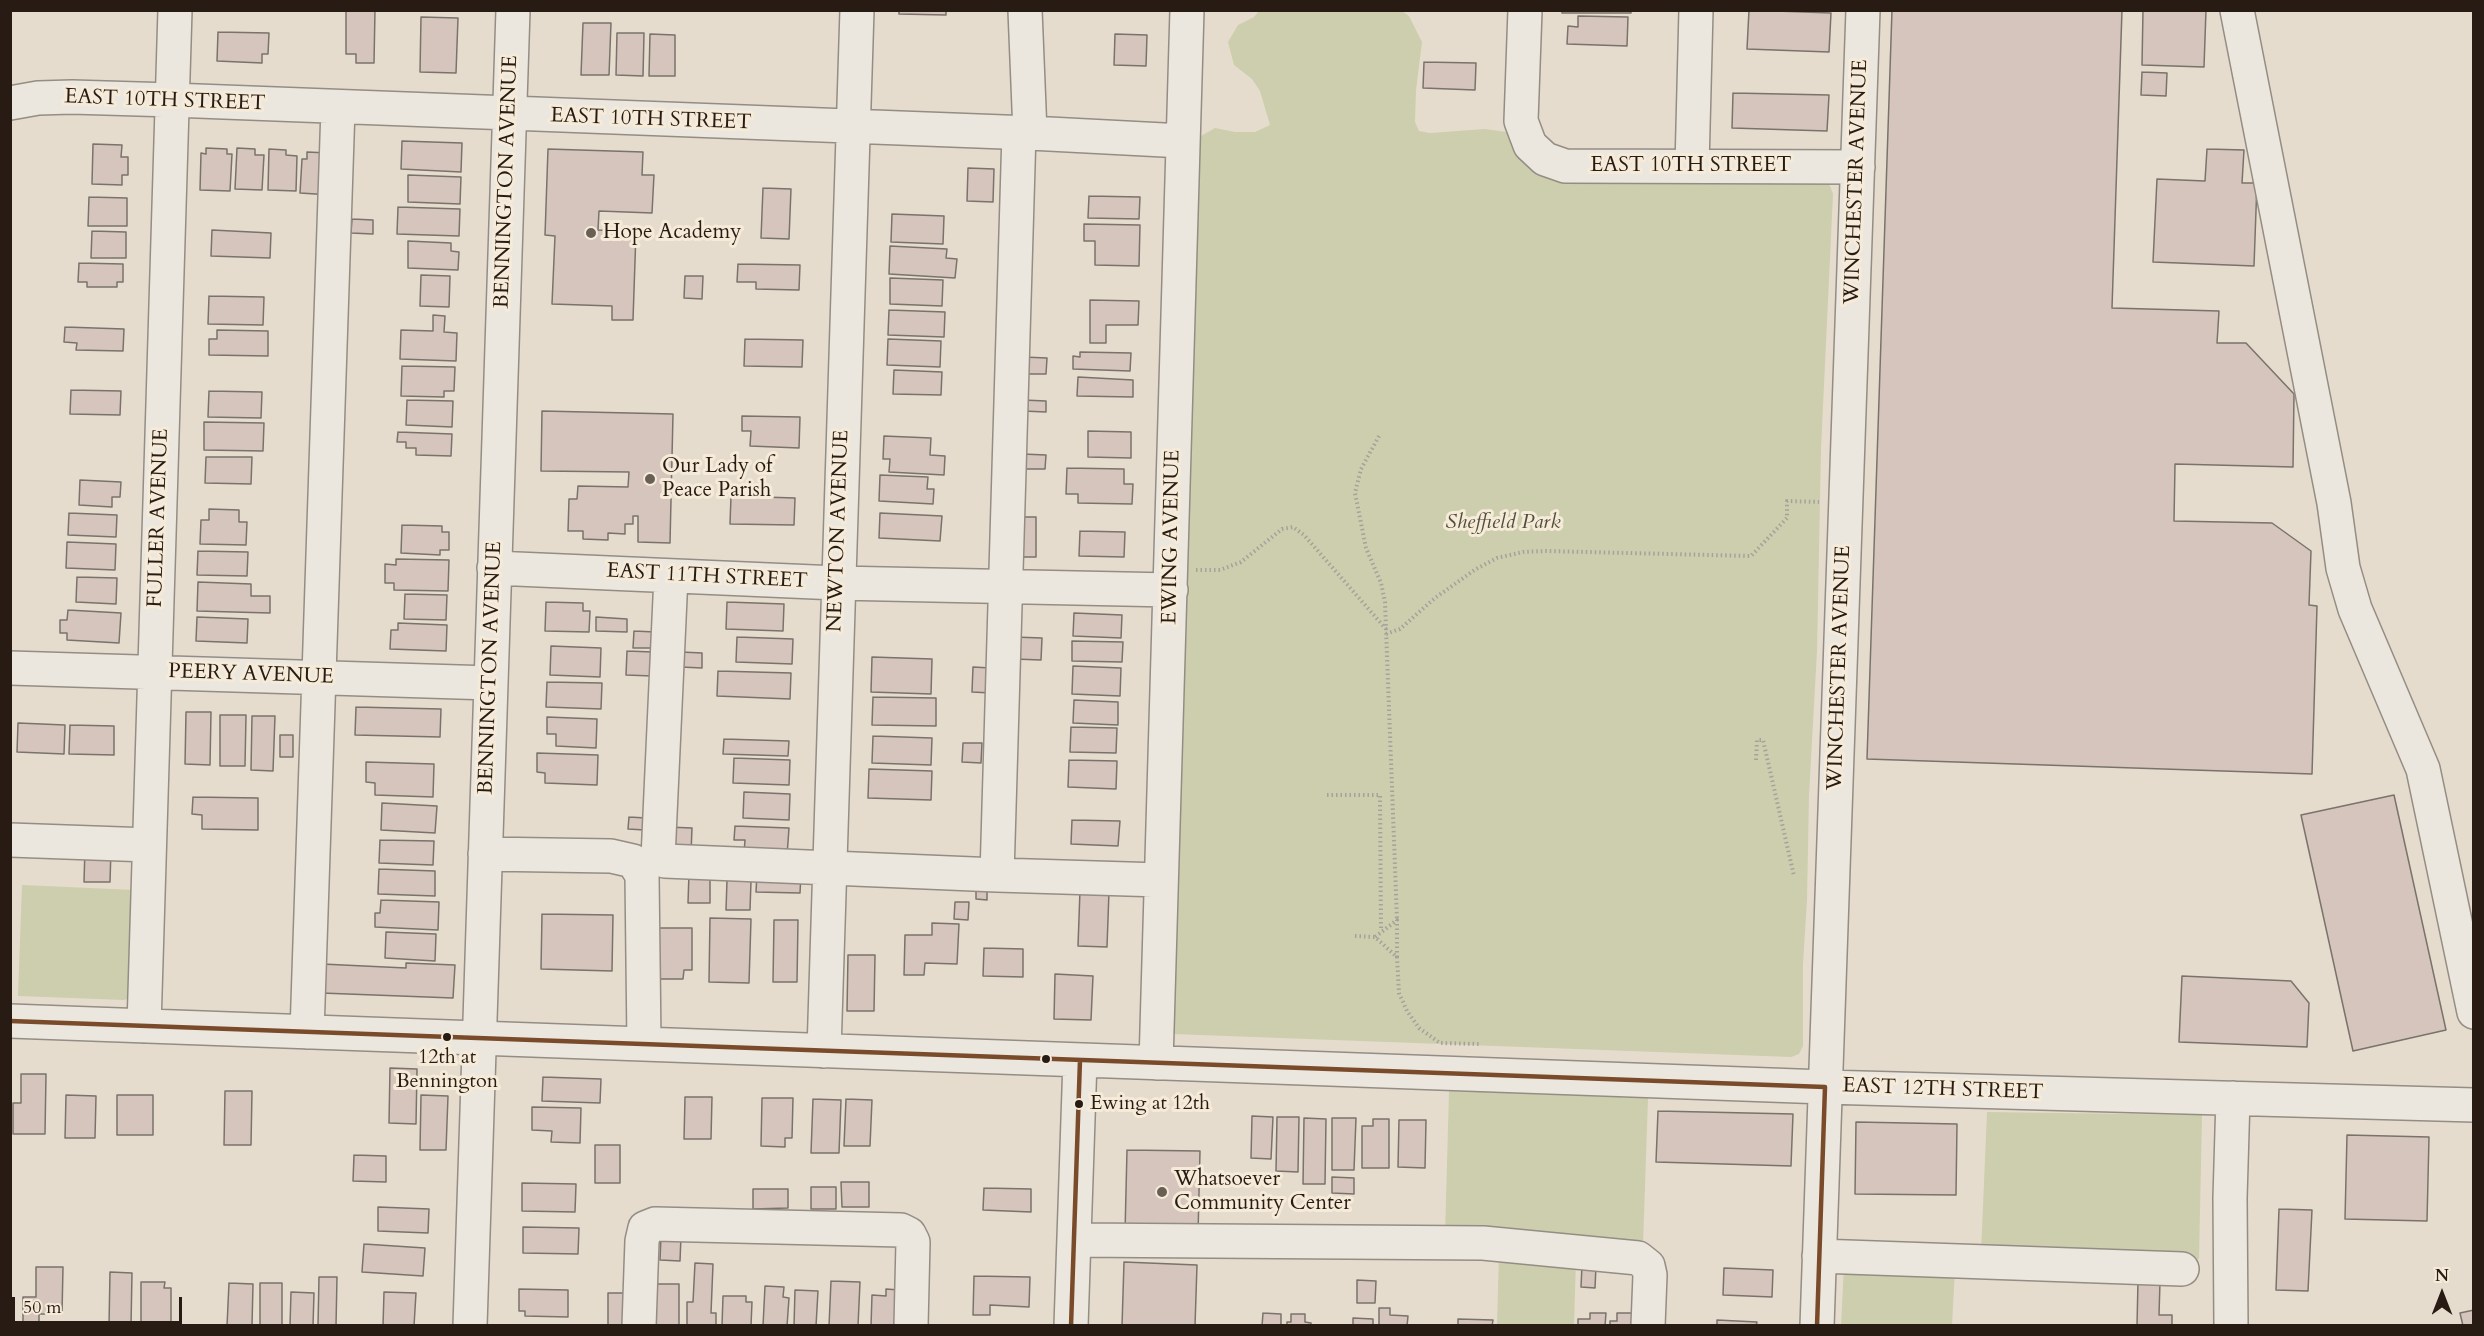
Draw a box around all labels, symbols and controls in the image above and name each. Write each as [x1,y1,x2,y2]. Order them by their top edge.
street label: BENNINGTON AVENUE [490,55,524,309]
street label: WINCHESTER AVENUE [1840,59,1874,305]
street label: EAST 10TH STREET [64,85,266,117]
street label: EAST 10TH STREET [550,104,752,136]
street label: EAST 10TH STREET [1590,153,1792,179]
place label: Hope Academy [603,220,741,246]
marker: Hope Academy [584,226,598,240]
street label: FULLER AVENUE [143,428,175,608]
street label: NEWTON AVENUE [823,429,855,633]
street label: EWING AVENUE [1158,449,1186,625]
place label: Our Lady of Peace Parish [662,454,772,504]
marker: Our Lady of Peace Parish [643,472,657,486]
park label: Sheffield Park [1445,510,1561,536]
street label: BENNINGTON AVENUE [474,541,508,795]
street label: WINCHESTER AVENUE [1823,545,1857,791]
street label: EAST 11TH STREET [606,559,808,595]
street label: PEERY AVENUE [168,660,334,690]
marker: 12th at Bennington [441,1031,453,1043]
place label: 12th at Bennington [396,1046,498,1093]
unlabelled marker [1040,1053,1052,1065]
street label: EAST 12TH STREET [1842,1074,2044,1106]
place label: Ewing at 12th [1090,1092,1210,1116]
marker: Ewing at 12th [1073,1098,1085,1110]
place label: Whatsoever Community Center [1174,1167,1351,1217]
marker: Whatsoever Community Center [1155,1185,1169,1199]
north arrow [2412,1264,2472,1324]
text: N [2435,1265,2449,1287]
scale bar [15,1285,184,1323]
text: 50 m [23,1295,62,1320]

